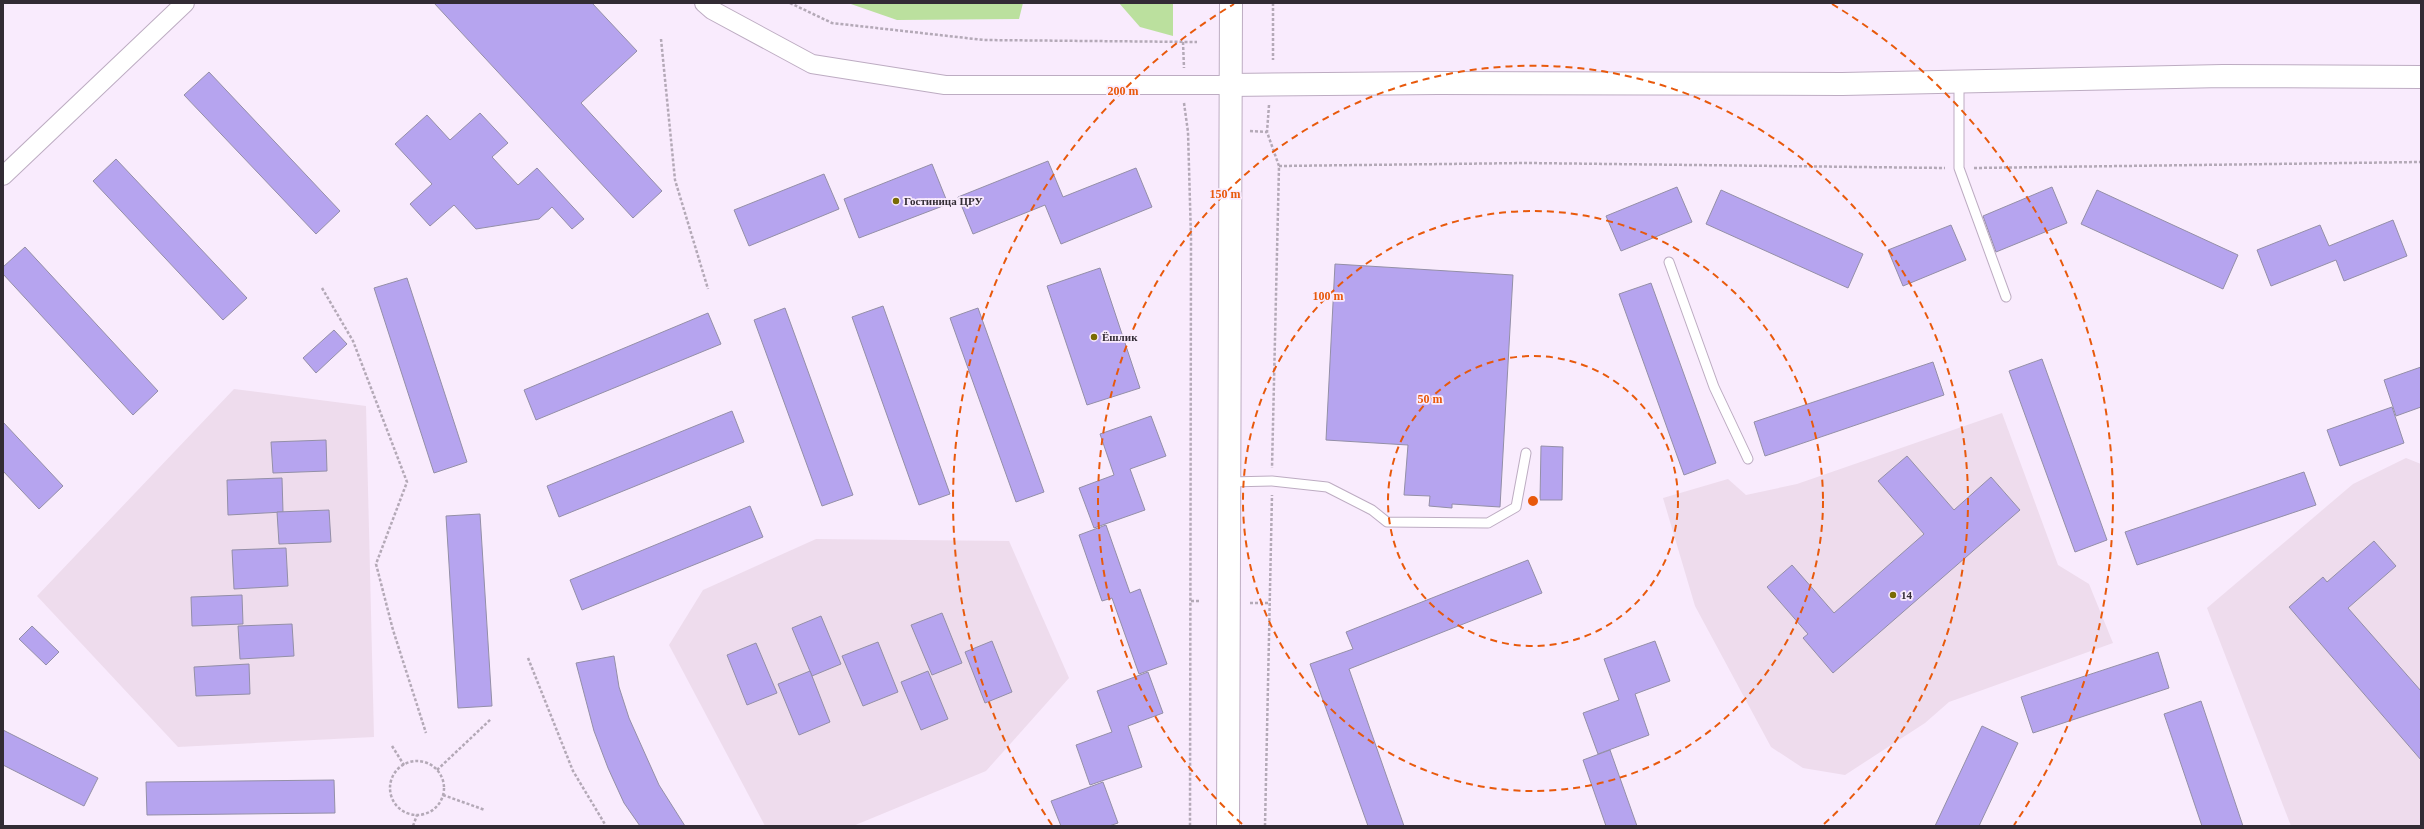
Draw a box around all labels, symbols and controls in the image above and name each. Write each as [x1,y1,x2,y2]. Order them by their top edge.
text: 200 m [1108,84,1139,98]
text: 150 m [1210,187,1241,201]
place label: Гостиница ЦРУ [904,195,983,207]
marker: Гостиница ЦРУ [891,196,901,206]
text: 100 m [1313,289,1344,303]
place label: Ёшлик [1102,331,1138,343]
marker: Ёшлик [1089,332,1099,342]
text: 50 m [1418,392,1443,406]
centre of rings [1526,494,1540,508]
place label: 14 [1901,589,1913,601]
marker: 14 [1888,590,1898,600]

